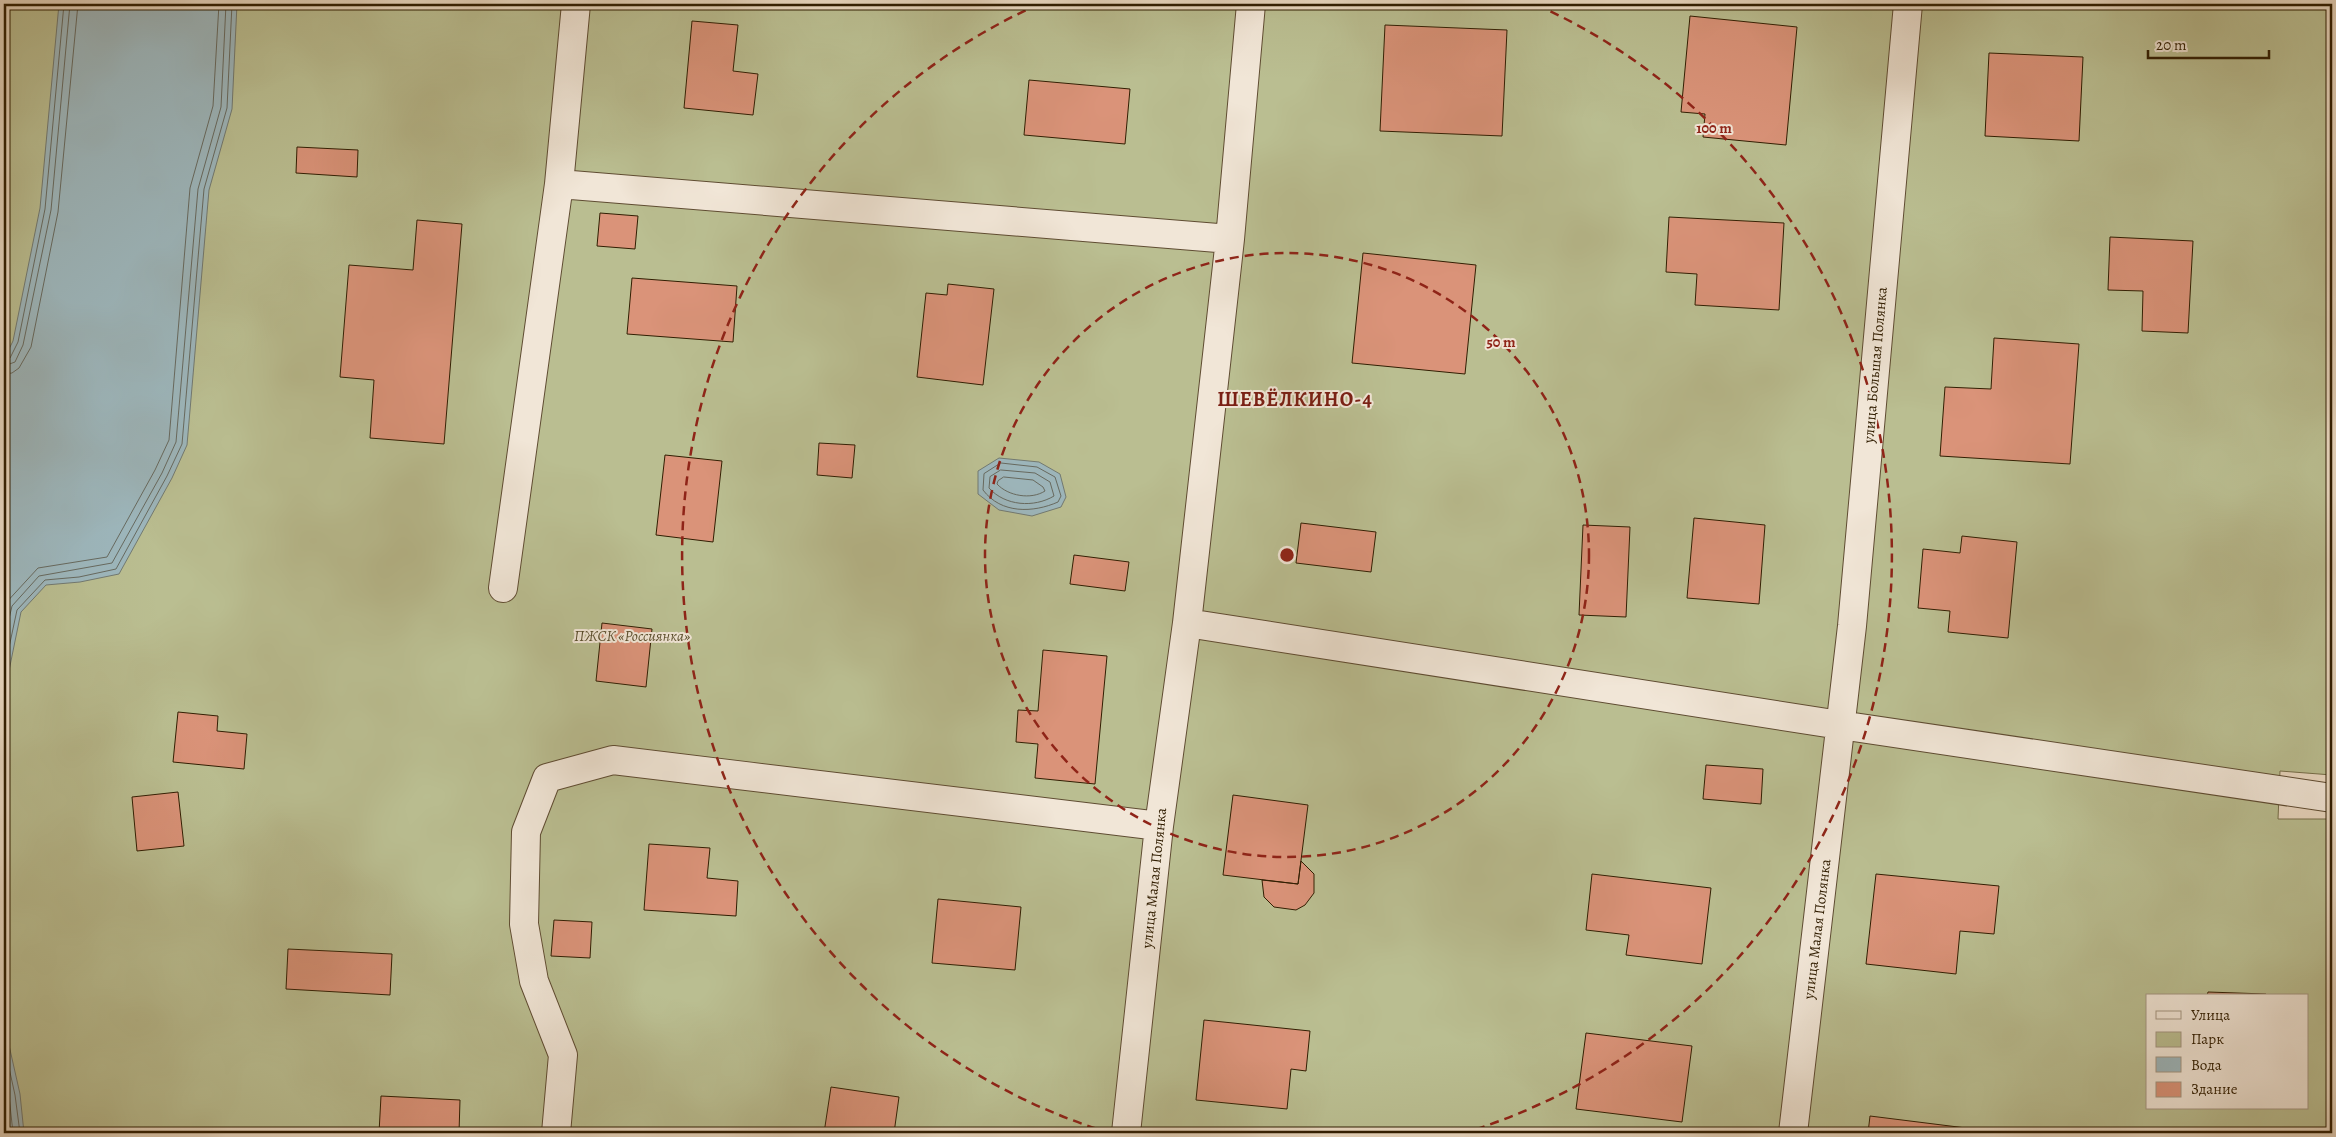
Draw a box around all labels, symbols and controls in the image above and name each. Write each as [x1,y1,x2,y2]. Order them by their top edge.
scale bar [2148,28,2270,60]
text: 20 m [2156,35,2187,55]
text: 100 m [1696,118,1732,138]
street label: улица Большая Полянка [1858,286,1892,445]
text: 50 m [1486,332,1516,352]
district label: ШЕВЁЛКИНО-4 [1217,386,1373,413]
centre of rings [1278,546,1296,564]
park label: ПЖСК «Россиянка» [574,626,690,646]
street label: улица Малая Полянка [1137,807,1171,950]
street label: улица Малая Полянка [1798,858,1836,1001]
legend [2146,994,2308,1110]
text: Улица [2191,1005,2230,1025]
text: Парк [2191,1029,2224,1049]
text: Вода [2191,1055,2222,1075]
text: Здание [2191,1079,2238,1099]

